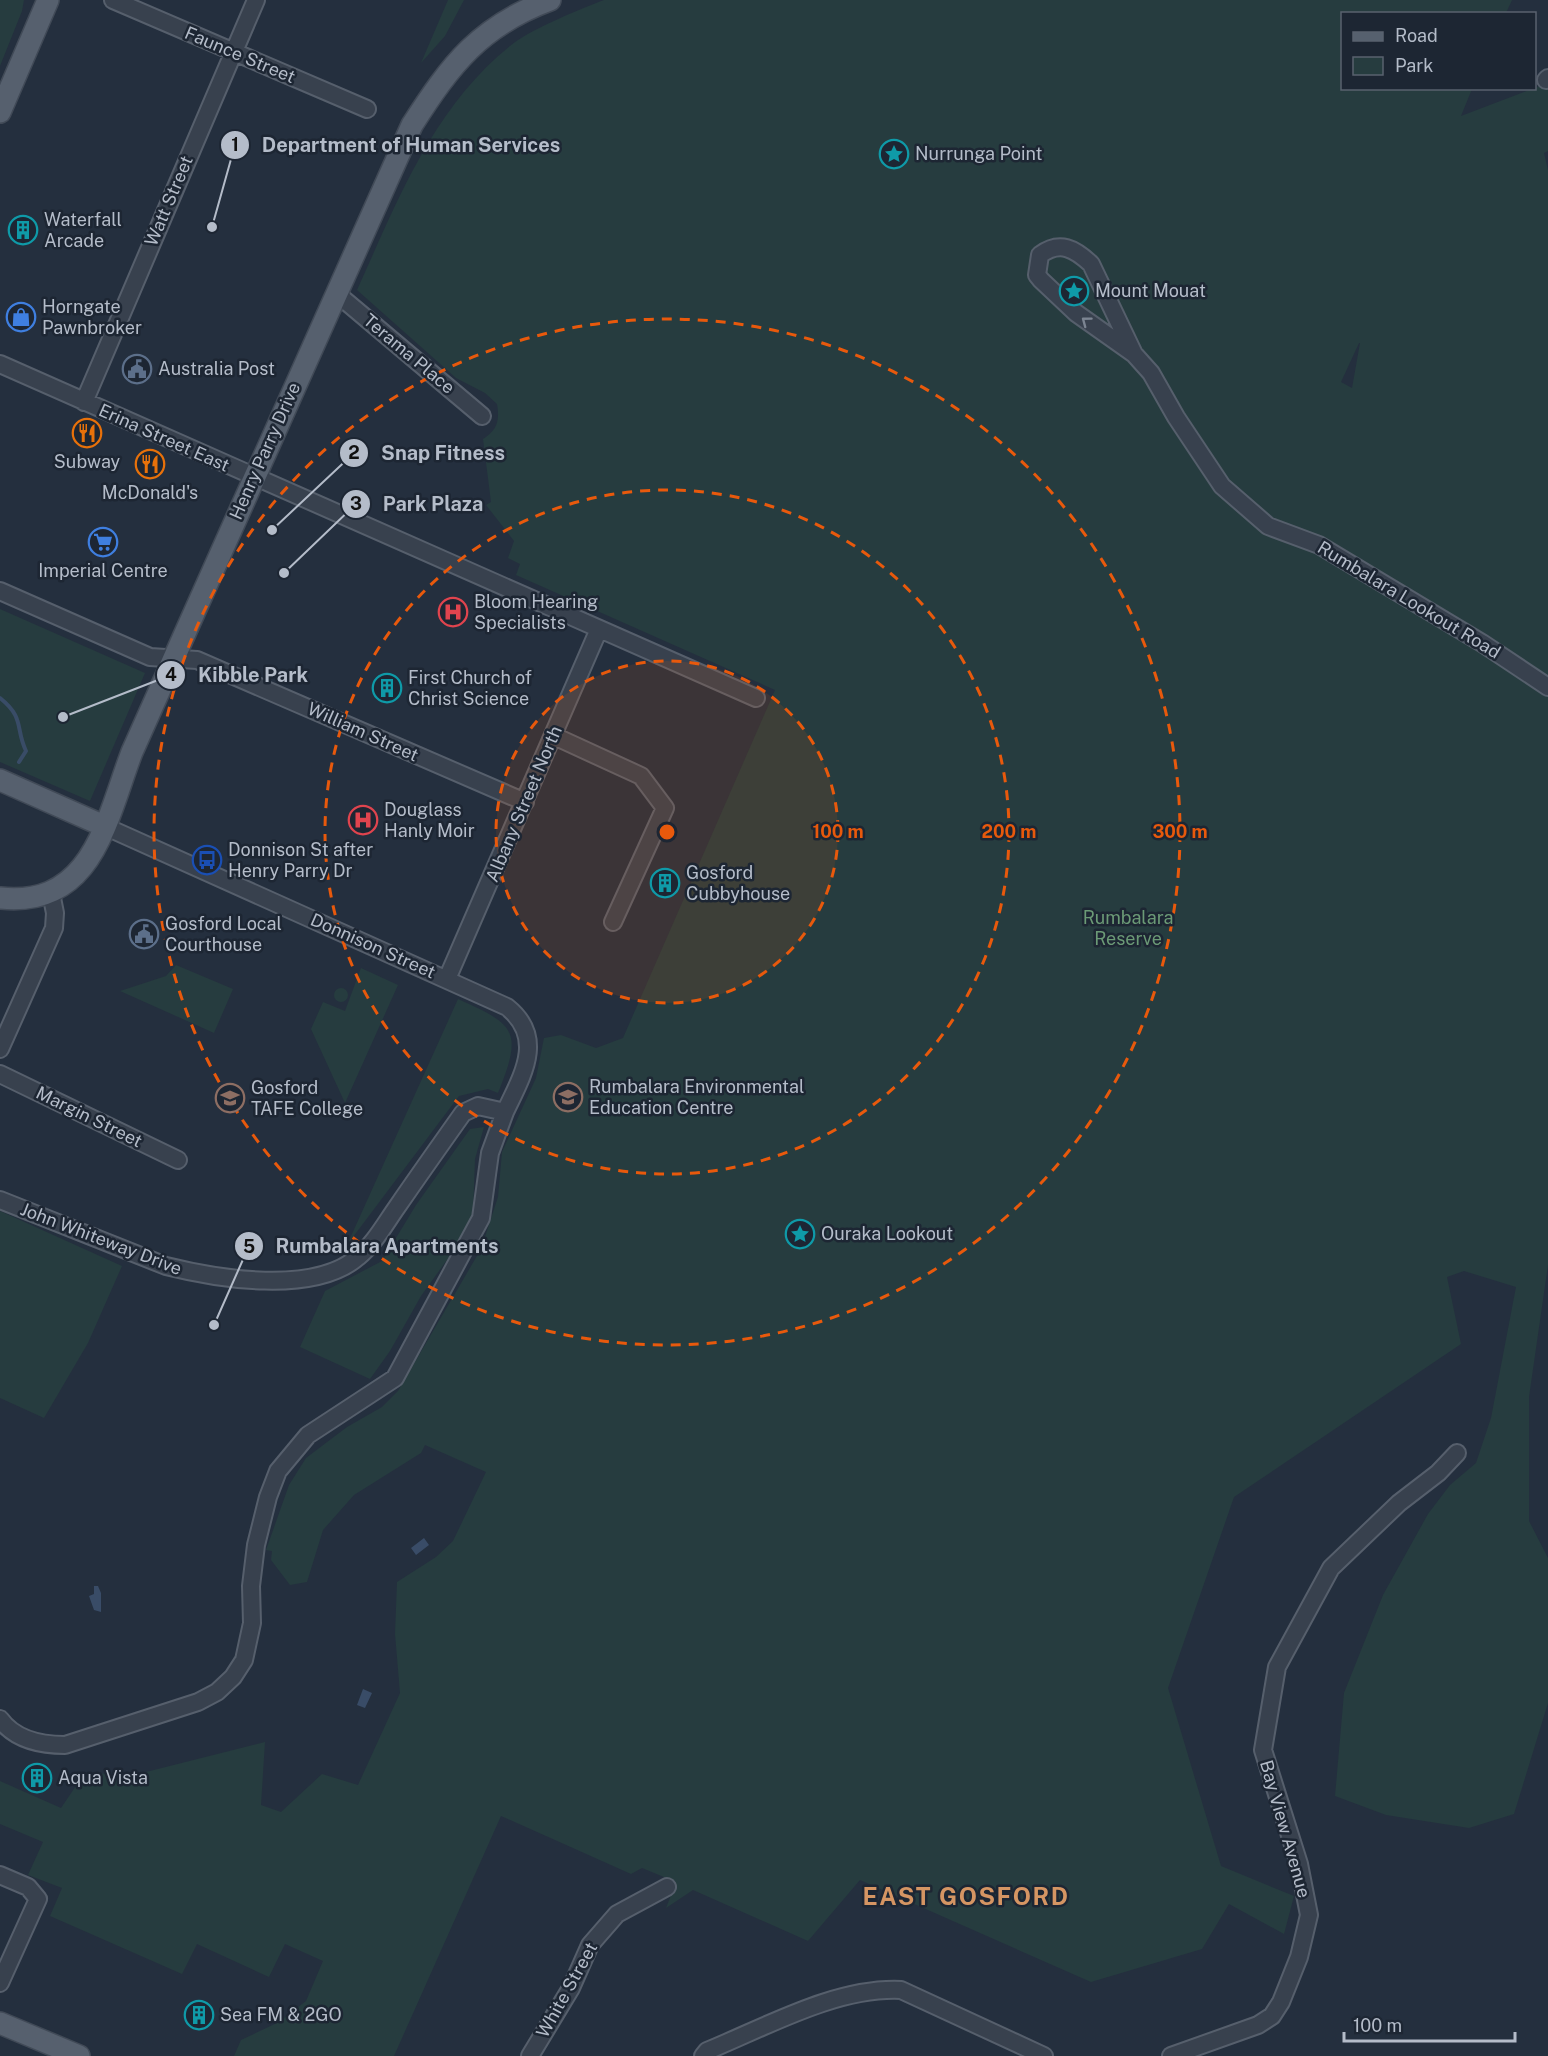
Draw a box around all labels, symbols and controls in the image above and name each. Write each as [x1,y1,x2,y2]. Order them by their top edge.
legend [1341,12,1536,90]
street label: Faunce Street [182,22,299,87]
text: Road [1395,25,1438,46]
text: Park [1395,55,1433,76]
callout: Department of Human Services [220,126,572,164]
text: Department of Human Services [262,133,560,157]
text: 1 [231,134,239,155]
place icon: Nurrunga Point [878,138,910,170]
place label: Nurrunga Point [915,143,1043,164]
street label: Watt Street [140,153,197,249]
place label: Waterfall Arcade [44,209,122,251]
building icon: Waterfall Arcade [7,214,39,246]
place icon: Mount Mouat [1058,275,1090,307]
place label: Mount Mouat [1095,280,1206,301]
place label: Horngate Pawnbroker [42,296,142,338]
shop icon: Horngate Pawnbroker [5,301,37,333]
street label: Terama Place [359,309,459,398]
one-way arrow [1082,317,1093,328]
public building icon: Australia Post [121,353,153,385]
place label: Australia Post [158,358,275,379]
street label: Henry Parry Drive [225,379,304,523]
street label: Erina Street East [96,399,233,476]
restaurant icon: Subway [71,417,103,449]
callout: Snap Fitness [339,434,517,472]
text: Snap Fitness [381,441,505,465]
text: 2 [348,442,360,463]
restaurant icon: McDonald's [134,448,166,480]
place label: Subway [54,451,121,472]
place label: McDonald's [102,482,198,503]
callout: Park Plaza [341,485,495,523]
text: Park Plaza [383,492,483,516]
text: 3 [350,493,362,514]
supermarket icon: Imperial Centre [87,526,119,558]
street label: Rumbalara Lookout Road [1314,537,1505,663]
place label: Imperial Centre [38,560,168,581]
place label: Bloom Hearing Specialists [474,591,598,633]
hospital icon: Bloom Hearing Specialists [437,596,469,628]
callout: Kibble Park [156,656,320,694]
text: Kibble Park [198,663,308,687]
text: 4 [165,664,177,685]
place label: First Church of Christ Science [408,667,532,709]
building icon: First Church of Christ Science [371,672,403,704]
street label: William Street [304,698,422,765]
street label: Albany Street North [481,723,566,885]
place label: Douglass Hanly Moir [384,799,475,841]
hospital icon: Douglass Hanly Moir [347,804,379,836]
text: 100 m [812,821,864,842]
text: 200 m [982,821,1036,842]
text: 300 m [1152,821,1208,842]
centre of rings [657,822,677,842]
place label: Donnison St after Henry Parry Dr [228,839,373,881]
bus stop icon: Donnison St after Henry Parry Dr [191,844,223,876]
place label: Gosford Cubbyhouse [686,862,790,904]
building icon: Gosford Cubbyhouse [649,867,681,899]
park label: Rumbalara Reserve [1083,907,1173,949]
street label: Donnison Street [307,909,439,982]
place label: Gosford Local Courthouse [165,913,282,955]
public building icon: Gosford Local Courthouse [128,918,160,950]
place label: Rumbalara Environmental Education Centre [589,1076,804,1118]
place label: Gosford TAFE College [251,1077,363,1119]
school or university icon: Rumbalara Environmental Education Centre [552,1081,584,1113]
street label: Margin Street [33,1082,146,1151]
school or university icon: Gosford TAFE College [214,1082,246,1114]
street label: John Whiteway Drive [17,1198,185,1279]
place icon: Ouraka Lookout [784,1218,816,1250]
place label: Ouraka Lookout [821,1223,953,1244]
callout: Rumbalara Apartments [234,1227,511,1265]
text: Rumbalara Apartments [276,1234,498,1258]
text: 5 [243,1236,255,1257]
street label: Bay View Avenue [1256,1758,1315,1900]
building icon: Aqua Vista [21,1762,53,1794]
place label: Aqua Vista [58,1767,148,1788]
district label: EAST GOSFORD [862,1882,1070,1910]
street label: White Street [532,1938,601,2041]
building icon: Sea FM & 2GO [183,1999,215,2031]
place label: Sea FM & 2GO [220,2004,342,2025]
scale bar [1344,2005,1515,2043]
text: 100 m [1353,2015,1402,2036]

